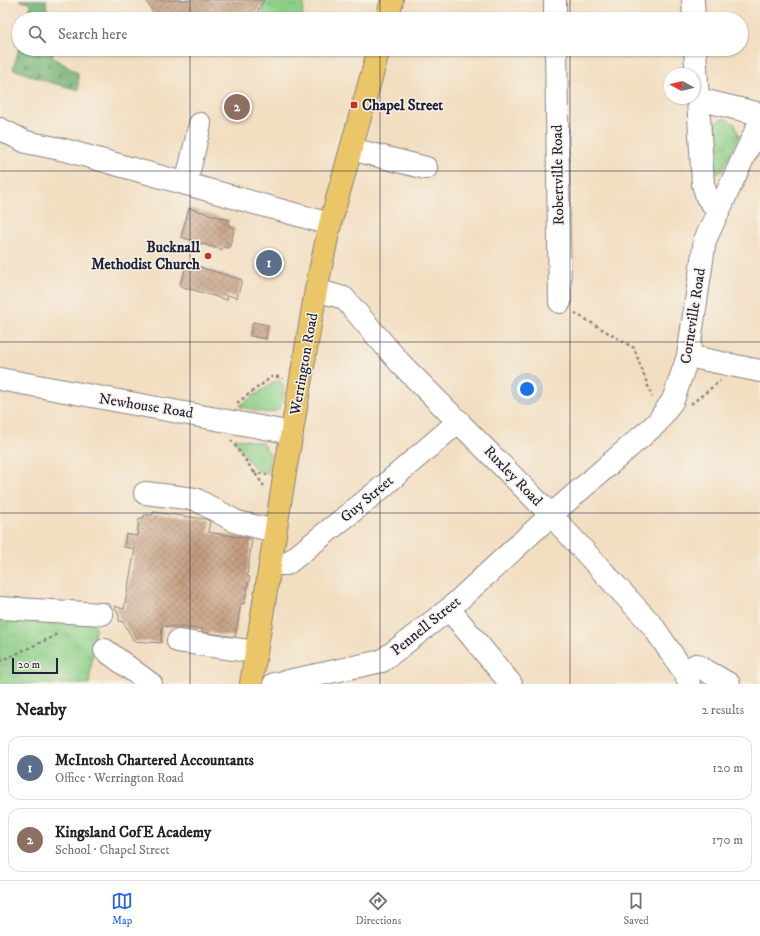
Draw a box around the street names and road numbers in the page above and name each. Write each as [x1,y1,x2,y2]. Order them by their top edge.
street label: Robertville Road [548,124,568,226]
street label: Corneville Road [676,266,710,365]
street label: Werrington Road [285,311,322,418]
street label: Newhouse Road [97,389,195,423]
street label: Ruxley Road [480,442,547,511]
street label: Guy Street [337,471,398,527]
street label: Pennell Street [387,592,465,660]

